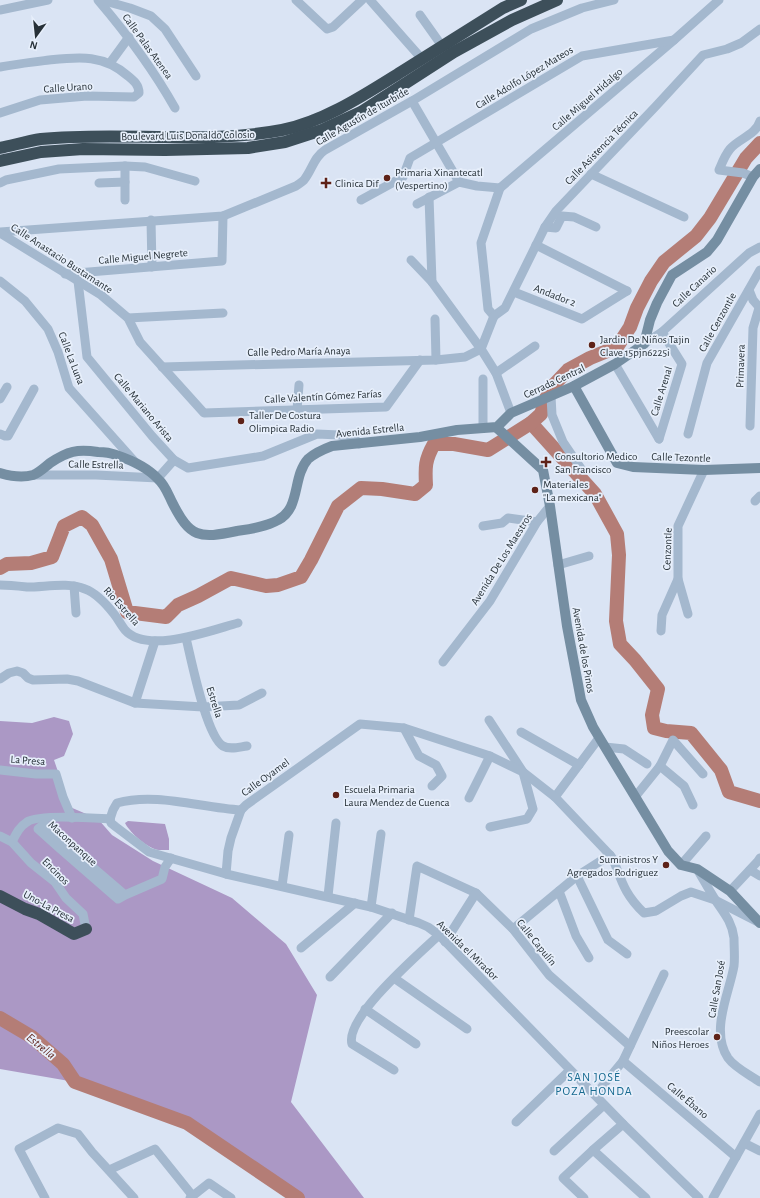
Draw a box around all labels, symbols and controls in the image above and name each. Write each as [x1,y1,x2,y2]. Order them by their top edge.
street label: Calle Palas Atenea [120,12,175,81]
north arrow [16,16,56,56]
text: N [28,39,39,51]
street label: Calle Adolfo López Mateos [473,44,575,111]
street label: Calle Miguel Hidalgo [550,66,625,133]
street label: Calle Urano [43,80,93,95]
street label: Calle Agustín de Iturbide [314,85,411,148]
street label: Calle Asistencia Técnica [563,108,640,187]
street label: Boulevard Luis Donaldo Colosio [121,129,255,142]
place label: Primaria Xinantecatl (Vespertino) [395,167,483,191]
marker: Primaria Xinantecatl (Vespertino) [382,173,392,183]
marker: Clinica Dif [320,177,332,189]
place label: Clinica Dif [335,178,379,189]
street label: Calle Anastacio Bustamante [9,221,115,295]
street label: Calle Miguel Negrete [98,247,188,266]
street label: Calle Canario [670,263,719,310]
street label: Andador 2 [532,282,577,308]
street label: Calle Cenzontle [697,291,738,354]
street label: Calle La Luna [56,330,87,386]
place label: Jardin De Niños Tajin Clave 15pjn6225i [600,334,690,358]
marker: Jardin De Niños Tajin Clave 15pjn6225i [587,340,597,350]
street label: Primavera [734,344,747,388]
street label: Calle Pedro María Anaya [247,345,351,358]
street label: Cerrada Central [522,362,587,400]
street label: Calle Arenal [649,365,674,417]
street label: Calle Mariano Arista [112,371,175,444]
street label: Calle Valentín Gómez Farías [264,388,382,405]
place label: Taller De Costura Olimpica Radio [249,410,321,434]
marker: Taller De Costura Olimpica Radio [236,416,246,426]
street label: Avenida Estrella [335,421,405,440]
place label: Consultorio Medico San Francisco [555,451,637,475]
street label: Calle Tezontle [651,451,711,464]
marker: Consultorio Medico San Francisco [540,456,552,468]
street label: Calle Estrella [68,459,124,470]
place label: Materiales "La mexicana" [543,479,602,503]
marker: Materiales "La mexicana" [530,485,540,495]
street label: Avenida De Los Maestros [469,512,534,607]
street label: Cenzontle [661,527,674,571]
street label: Rio Estrella [101,585,142,628]
street label: Avenida de los Pinos [571,606,596,694]
street label: Estrella [204,685,225,719]
street label: La Presa [10,754,46,767]
street label: Calle Oyamel [239,756,291,798]
place label: Escuela Primaria Laura Mendez de Cuenca [344,784,450,808]
marker: Escuela Primaria Laura Mendez de Cuenca [331,790,341,800]
street label: Maconpanque [46,819,99,868]
place label: Suministros Y Agregados Rodriguez [567,854,658,878]
street label: Encinos [40,856,71,887]
marker: Suministros Y Agregados Rodriguez [661,860,671,870]
street label: Uno-La Presa [22,889,76,924]
street label: Calle Capulín [515,917,559,968]
street label: Avenida el Mirador [435,918,501,983]
street label: Calle San José [706,959,727,1019]
place label: Preescolar Niños Heroes [651,1026,709,1050]
water label: Estrella [24,1031,58,1061]
marker: Preescolar Niños Heroes [712,1032,722,1042]
district label: SAN JOSÉ POZA HONDA [555,1070,633,1097]
street label: Calle Ébano [665,1079,711,1121]

